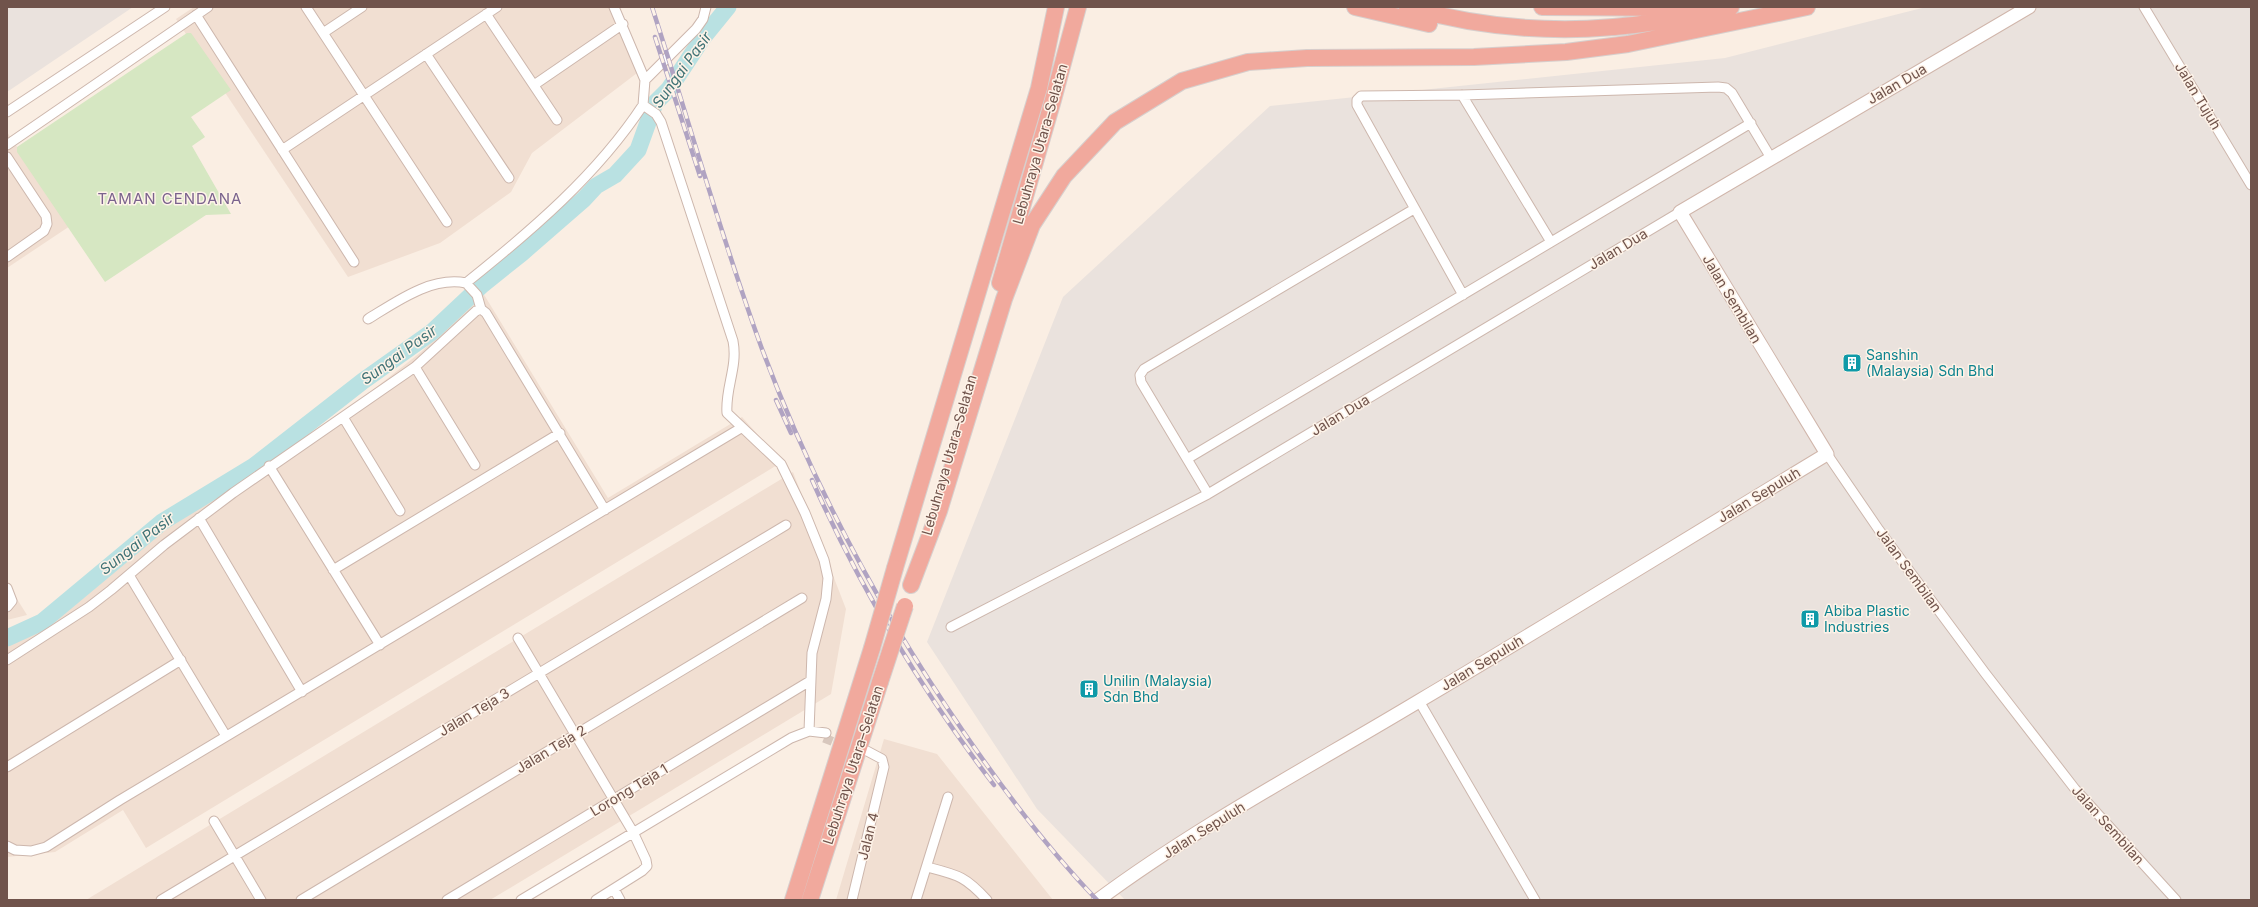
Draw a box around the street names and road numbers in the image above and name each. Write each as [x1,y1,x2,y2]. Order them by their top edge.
street label: Jalan Tujuh [2172,59,2225,132]
street label: Jalan Dua [1864,60,1929,107]
street label: Lebuhraya Utara–Selatan [1008,62,1071,226]
street label: Jalan Dua [1585,224,1650,273]
street label: Jalan Sembilan [1699,251,1766,346]
street label: Lebuhraya Utara–Selatan [917,373,980,537]
street label: Jalan Dua [1307,390,1372,439]
street label: Jalan Sepuluh [1714,463,1803,526]
street label: Jalan Sembilan [1873,524,1946,615]
street label: Jalan Sepuluh [1437,631,1526,694]
street label: Lebuhraya Utara–Selatan [819,683,886,846]
street label: Jalan Teja 3 [435,684,512,739]
street label: Jalan Teja 2 [512,721,589,776]
street label: Lorong Teja 1 [587,760,671,819]
street label: Jalan Sembilan [2069,782,2148,868]
street label: Jalan Sepuluh [1160,798,1248,861]
street label: Jalan 4 [853,810,882,861]

